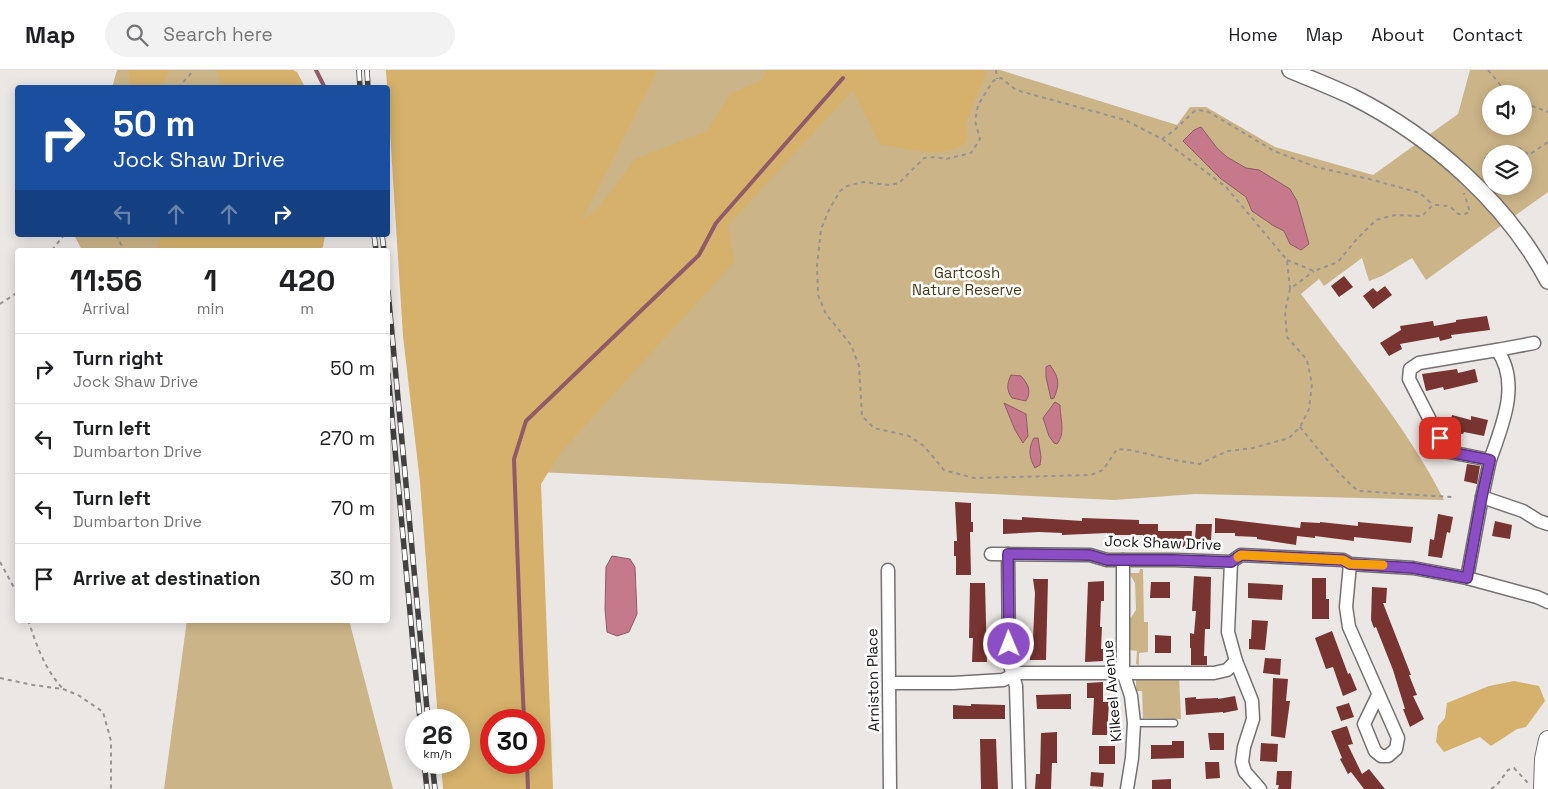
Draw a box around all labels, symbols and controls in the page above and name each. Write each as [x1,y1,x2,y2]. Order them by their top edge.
search box [105,12,455,57]
text: Map [25,19,75,50]
icon: search [123,21,151,49]
text: Search here [163,22,273,47]
text: Home [1229,23,1278,46]
text: Map [1306,23,1343,46]
text: About [1371,23,1425,46]
text: Contact [1453,23,1523,46]
map controls [1482,85,1532,195]
button: sound [1482,85,1532,135]
text: 50 m [113,102,195,146]
icon: right [30,105,95,170]
text: Jock Shaw Drive [113,145,285,173]
button: layers [1482,145,1532,195]
icon: left [109,200,137,228]
icon: ahead [162,200,190,228]
icon: ahead [215,200,243,228]
icon: right [268,200,296,228]
text: 11:56 [70,261,142,300]
text: 1 [204,261,217,300]
text: 420 [279,261,335,300]
park label: Gartcosh Nature Reserve [912,263,1022,299]
text: Arrival [82,298,130,319]
text: min [197,298,224,319]
text: m [300,298,314,319]
text: Turn right [73,346,163,371]
icon: right [30,355,58,383]
text: 50 m [330,356,375,381]
text: Jock Shaw Drive [73,371,198,392]
text: Turn left [73,416,151,441]
pin [1419,417,1461,459]
icon: arrive [1426,424,1454,452]
icon: left [30,425,58,453]
text: 270 m [320,426,375,451]
text: Dumbarton Drive [73,441,202,462]
text: Turn left [73,486,151,511]
icon: left [30,495,58,523]
text: 70 m [331,496,375,521]
text: Dumbarton Drive [73,511,202,532]
street label: Jock Shaw Drive [1104,531,1222,554]
icon: arrive [30,565,58,593]
text: Arrive at destination [73,566,261,591]
text: 30 m [330,566,375,591]
position arrow [982,617,1034,669]
street label: Arniston Place [862,628,883,732]
street label: Kilkeel Avenue [1098,639,1125,743]
speed limit sign: 30 [480,709,545,774]
text: 26 [422,719,453,751]
text: km/h [423,746,452,762]

